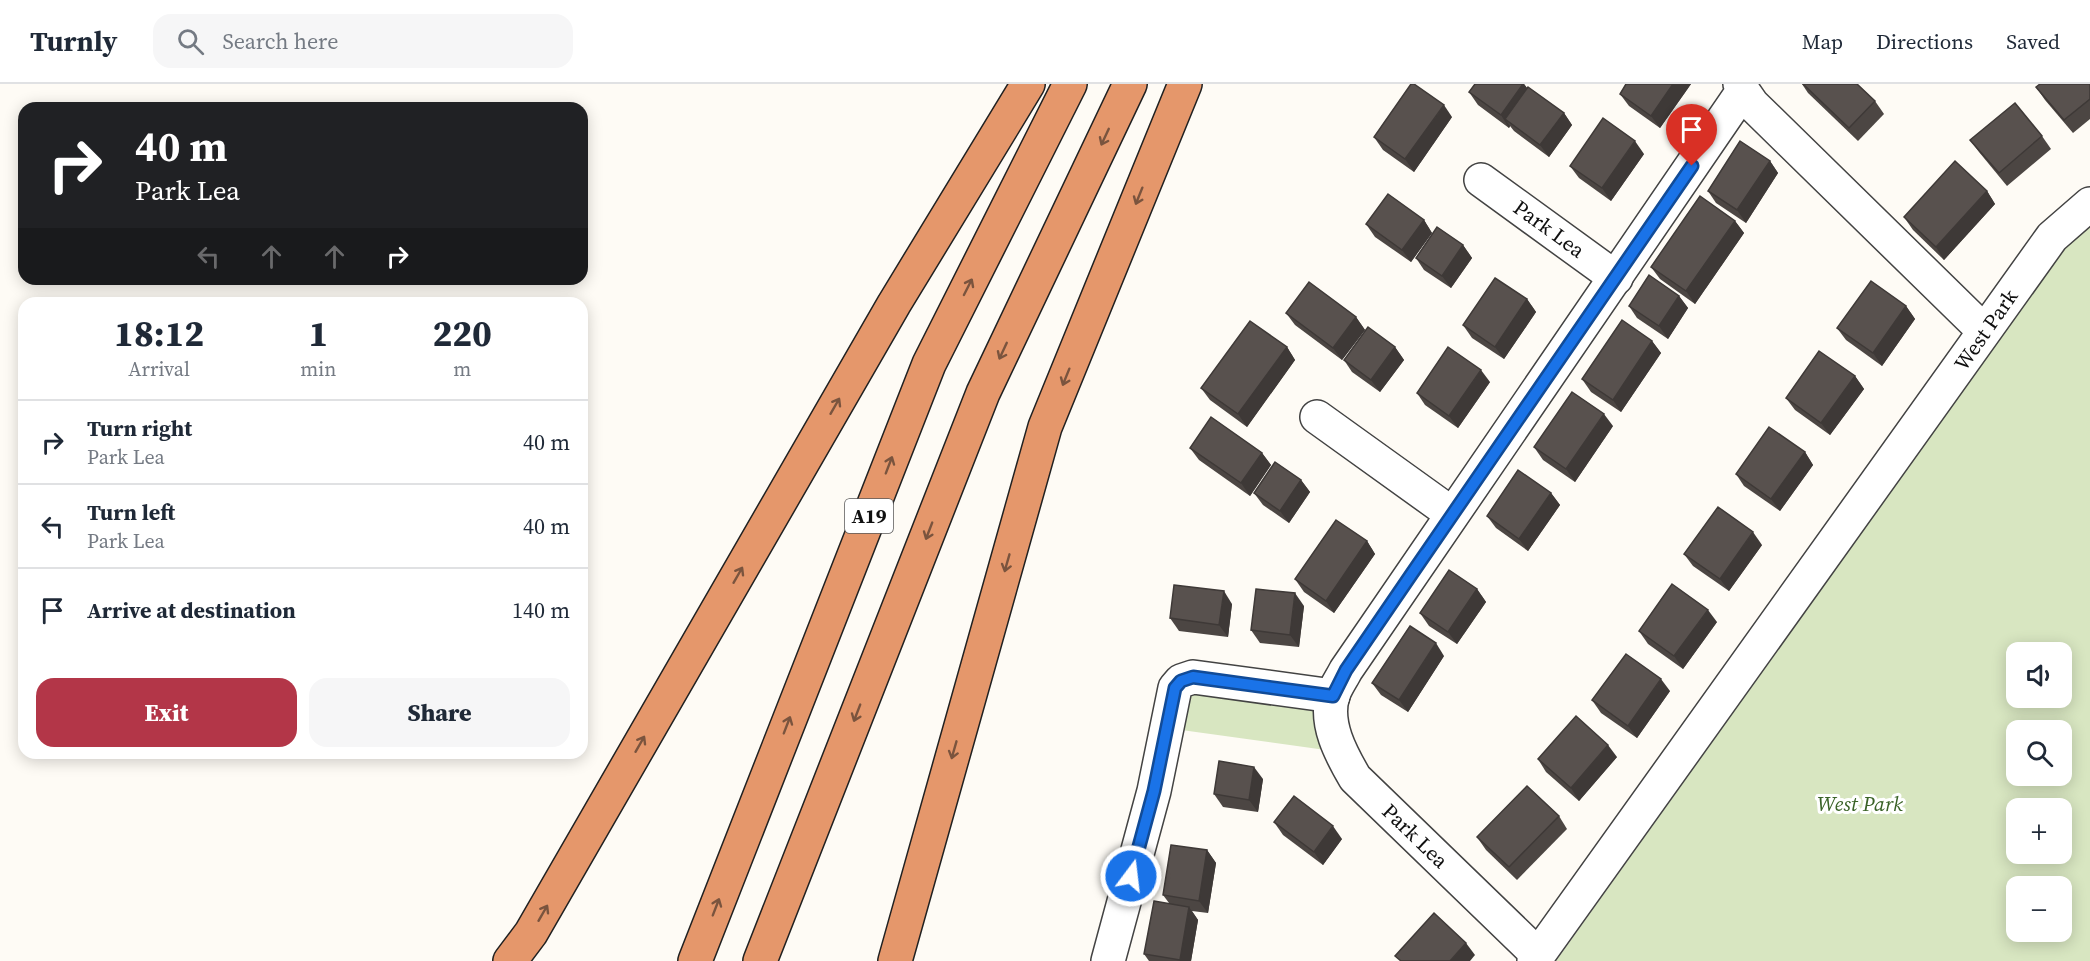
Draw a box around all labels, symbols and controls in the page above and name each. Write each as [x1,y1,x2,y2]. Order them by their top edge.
search box [153,14,573,68]
text: Turnly [30,22,117,60]
icon: search [174,25,207,58]
text: Search here [222,26,338,56]
text: Map [1802,27,1843,56]
text: Directions [1876,27,1973,56]
text: Saved [2006,27,2060,56]
pin [1666,104,1717,166]
icon: arrive [1675,113,1708,146]
text: 40 m [135,117,228,175]
icon: right [36,126,114,204]
one-way arrow [1098,127,1110,145]
text: Park Lea [135,172,240,209]
one-way arrow [1133,187,1144,205]
street label: Park Lea [1508,193,1591,265]
icon: left [192,240,225,273]
icon: ahead [255,240,288,273]
icon: ahead [318,240,351,273]
icon: right [381,240,414,273]
one-way arrow [962,278,974,296]
street label: West Park [1947,283,2025,376]
text: 18:12 [114,309,204,358]
text: 1 [308,309,328,358]
text: 220 [432,309,492,358]
one-way arrow [997,342,1009,360]
text: Arrival [128,355,190,383]
text: min [300,355,336,383]
text: m [453,355,471,383]
one-way arrow [1059,367,1070,386]
one-way arrow [829,398,841,415]
text: Turn right [87,413,192,443]
icon: right [36,426,69,459]
text: 40 m [523,427,570,457]
text: Park Lea [87,443,165,471]
one-way arrow [884,456,895,475]
text: Turn left [87,497,175,527]
road number: A19 [845,499,893,533]
icon: left [36,510,69,543]
text: 40 m [523,511,570,541]
one-way arrow [923,521,934,540]
text: Park Lea [87,527,165,555]
one-way arrow [1001,553,1012,572]
one-way arrow [732,567,744,584]
icon: arrive [36,594,69,627]
text: Arrive at destination [87,595,296,625]
text: 140 m [512,595,570,625]
map controls [2006,642,2072,942]
button: sound [2006,642,2072,708]
button: Exit [36,678,297,747]
button: Share [309,678,570,747]
one-way arrow [851,703,862,721]
one-way arrow [783,716,794,735]
button: search [2006,720,2072,786]
one-way arrow [635,736,647,753]
one-way arrow [948,740,959,759]
park label: West Park [1817,789,1903,818]
street label: Park Lea [1376,797,1455,875]
button: + [2006,798,2072,864]
position arrow [1099,844,1163,908]
button: − [2006,876,2072,942]
one-way arrow [711,898,722,916]
one-way arrow [537,905,549,922]

